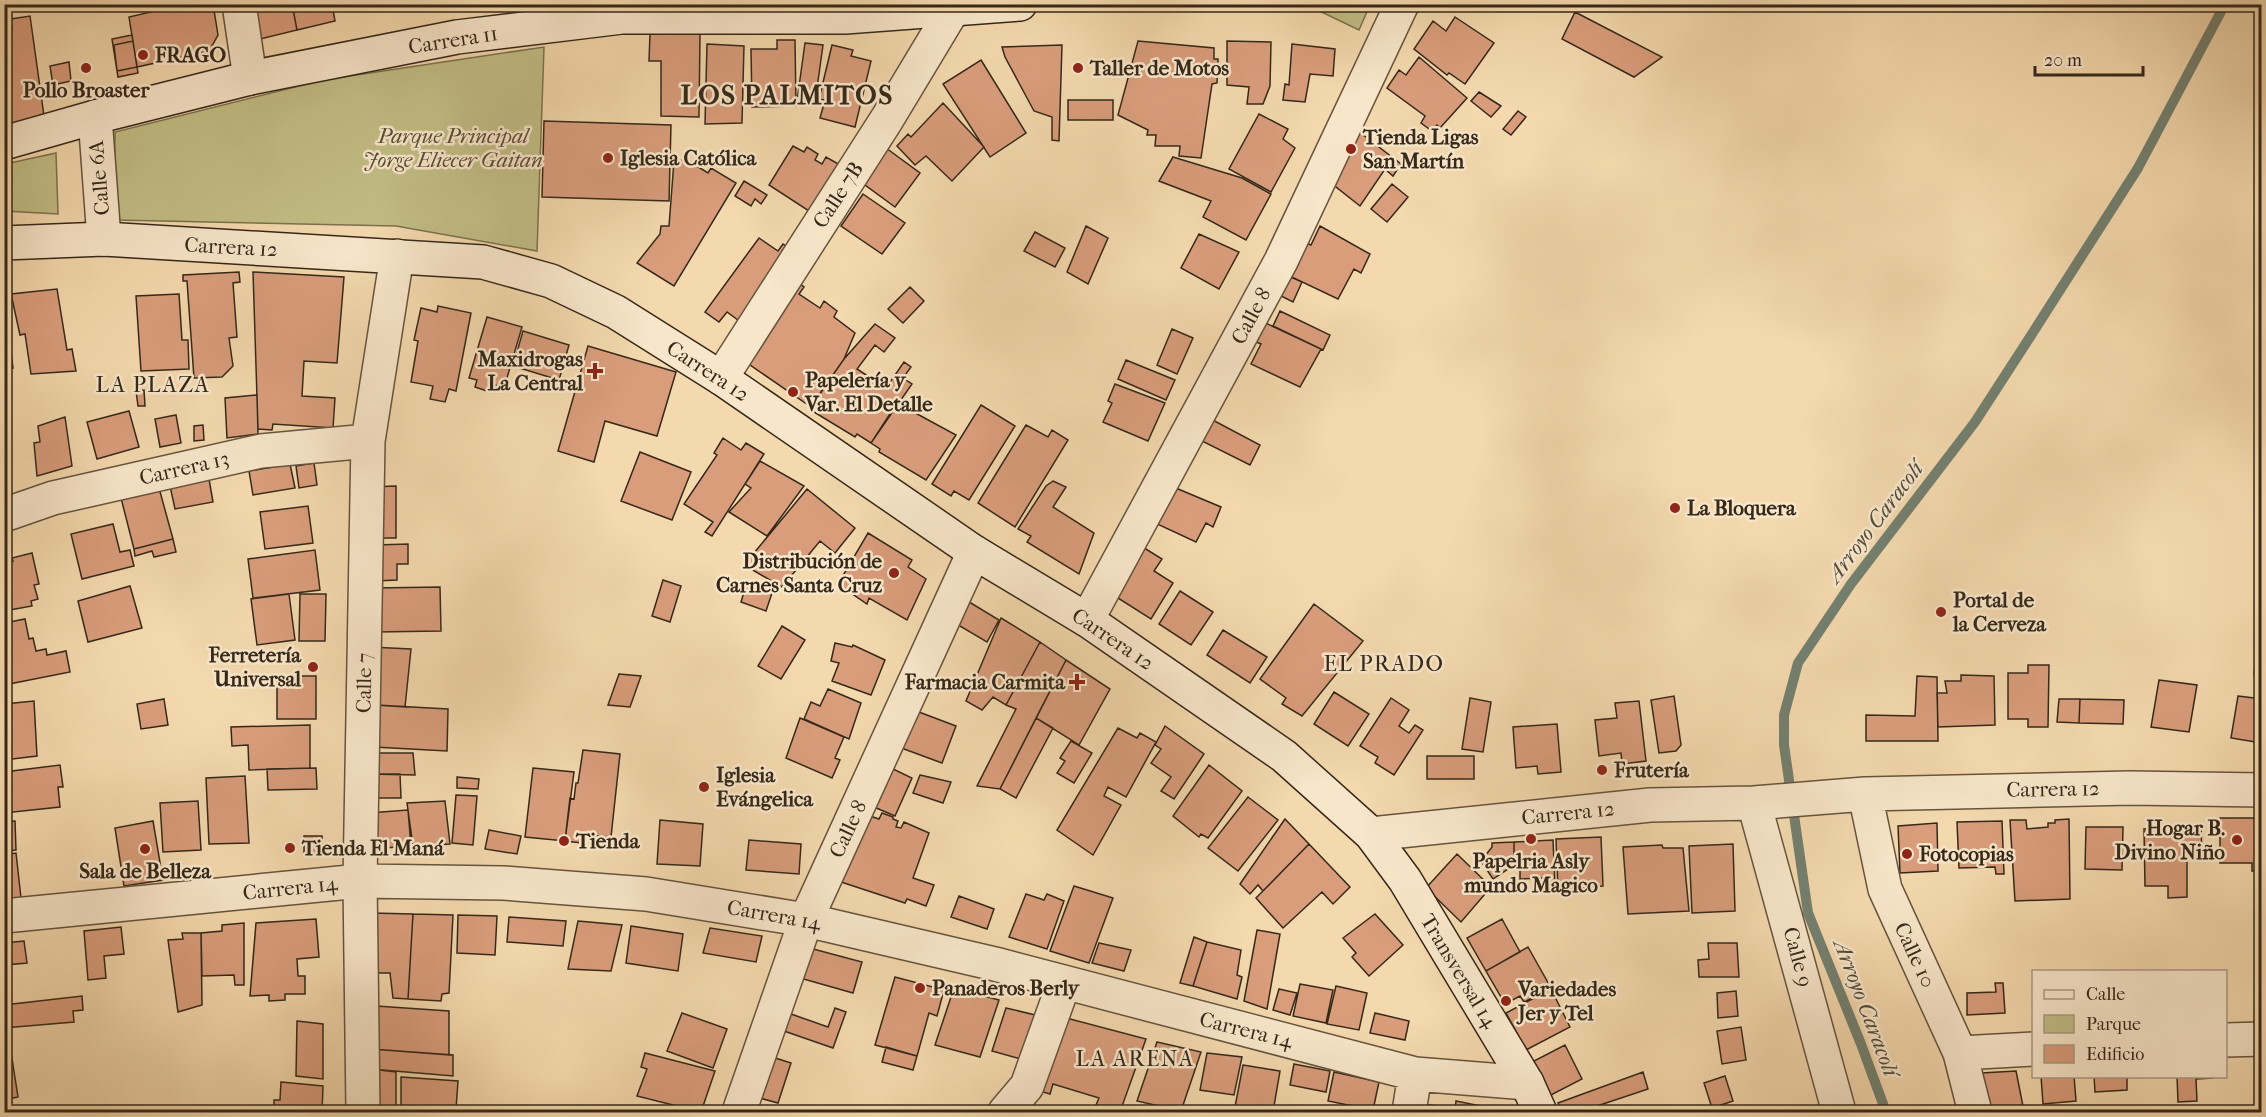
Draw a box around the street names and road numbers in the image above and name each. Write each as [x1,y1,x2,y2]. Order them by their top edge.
street label: Carrera 11 [407,21,499,59]
street label: Calle 6A [84,139,114,217]
street label: Calle 7B [808,157,868,233]
street label: Carrera 12 [184,233,278,261]
street label: Calle 8 [1226,284,1276,348]
street label: Carrera 12 [662,335,754,407]
street label: Carrera 13 [137,446,231,490]
street label: Carrera 12 [1068,603,1159,675]
street label: Calle 7 [351,653,377,713]
street label: Carrera 12 [2006,776,2100,802]
street label: Calle 8 [824,796,872,862]
street label: Carrera 12 [1520,796,1616,830]
street label: Carrera 14 [241,871,339,905]
street label: Carrera 14 [725,895,823,935]
street label: Transversal 14 [1416,910,1503,1033]
street label: Calle 10 [1890,919,1940,991]
street label: Calle 9 [1778,924,1818,990]
street label: Carrera 14 [1197,1007,1296,1053]

